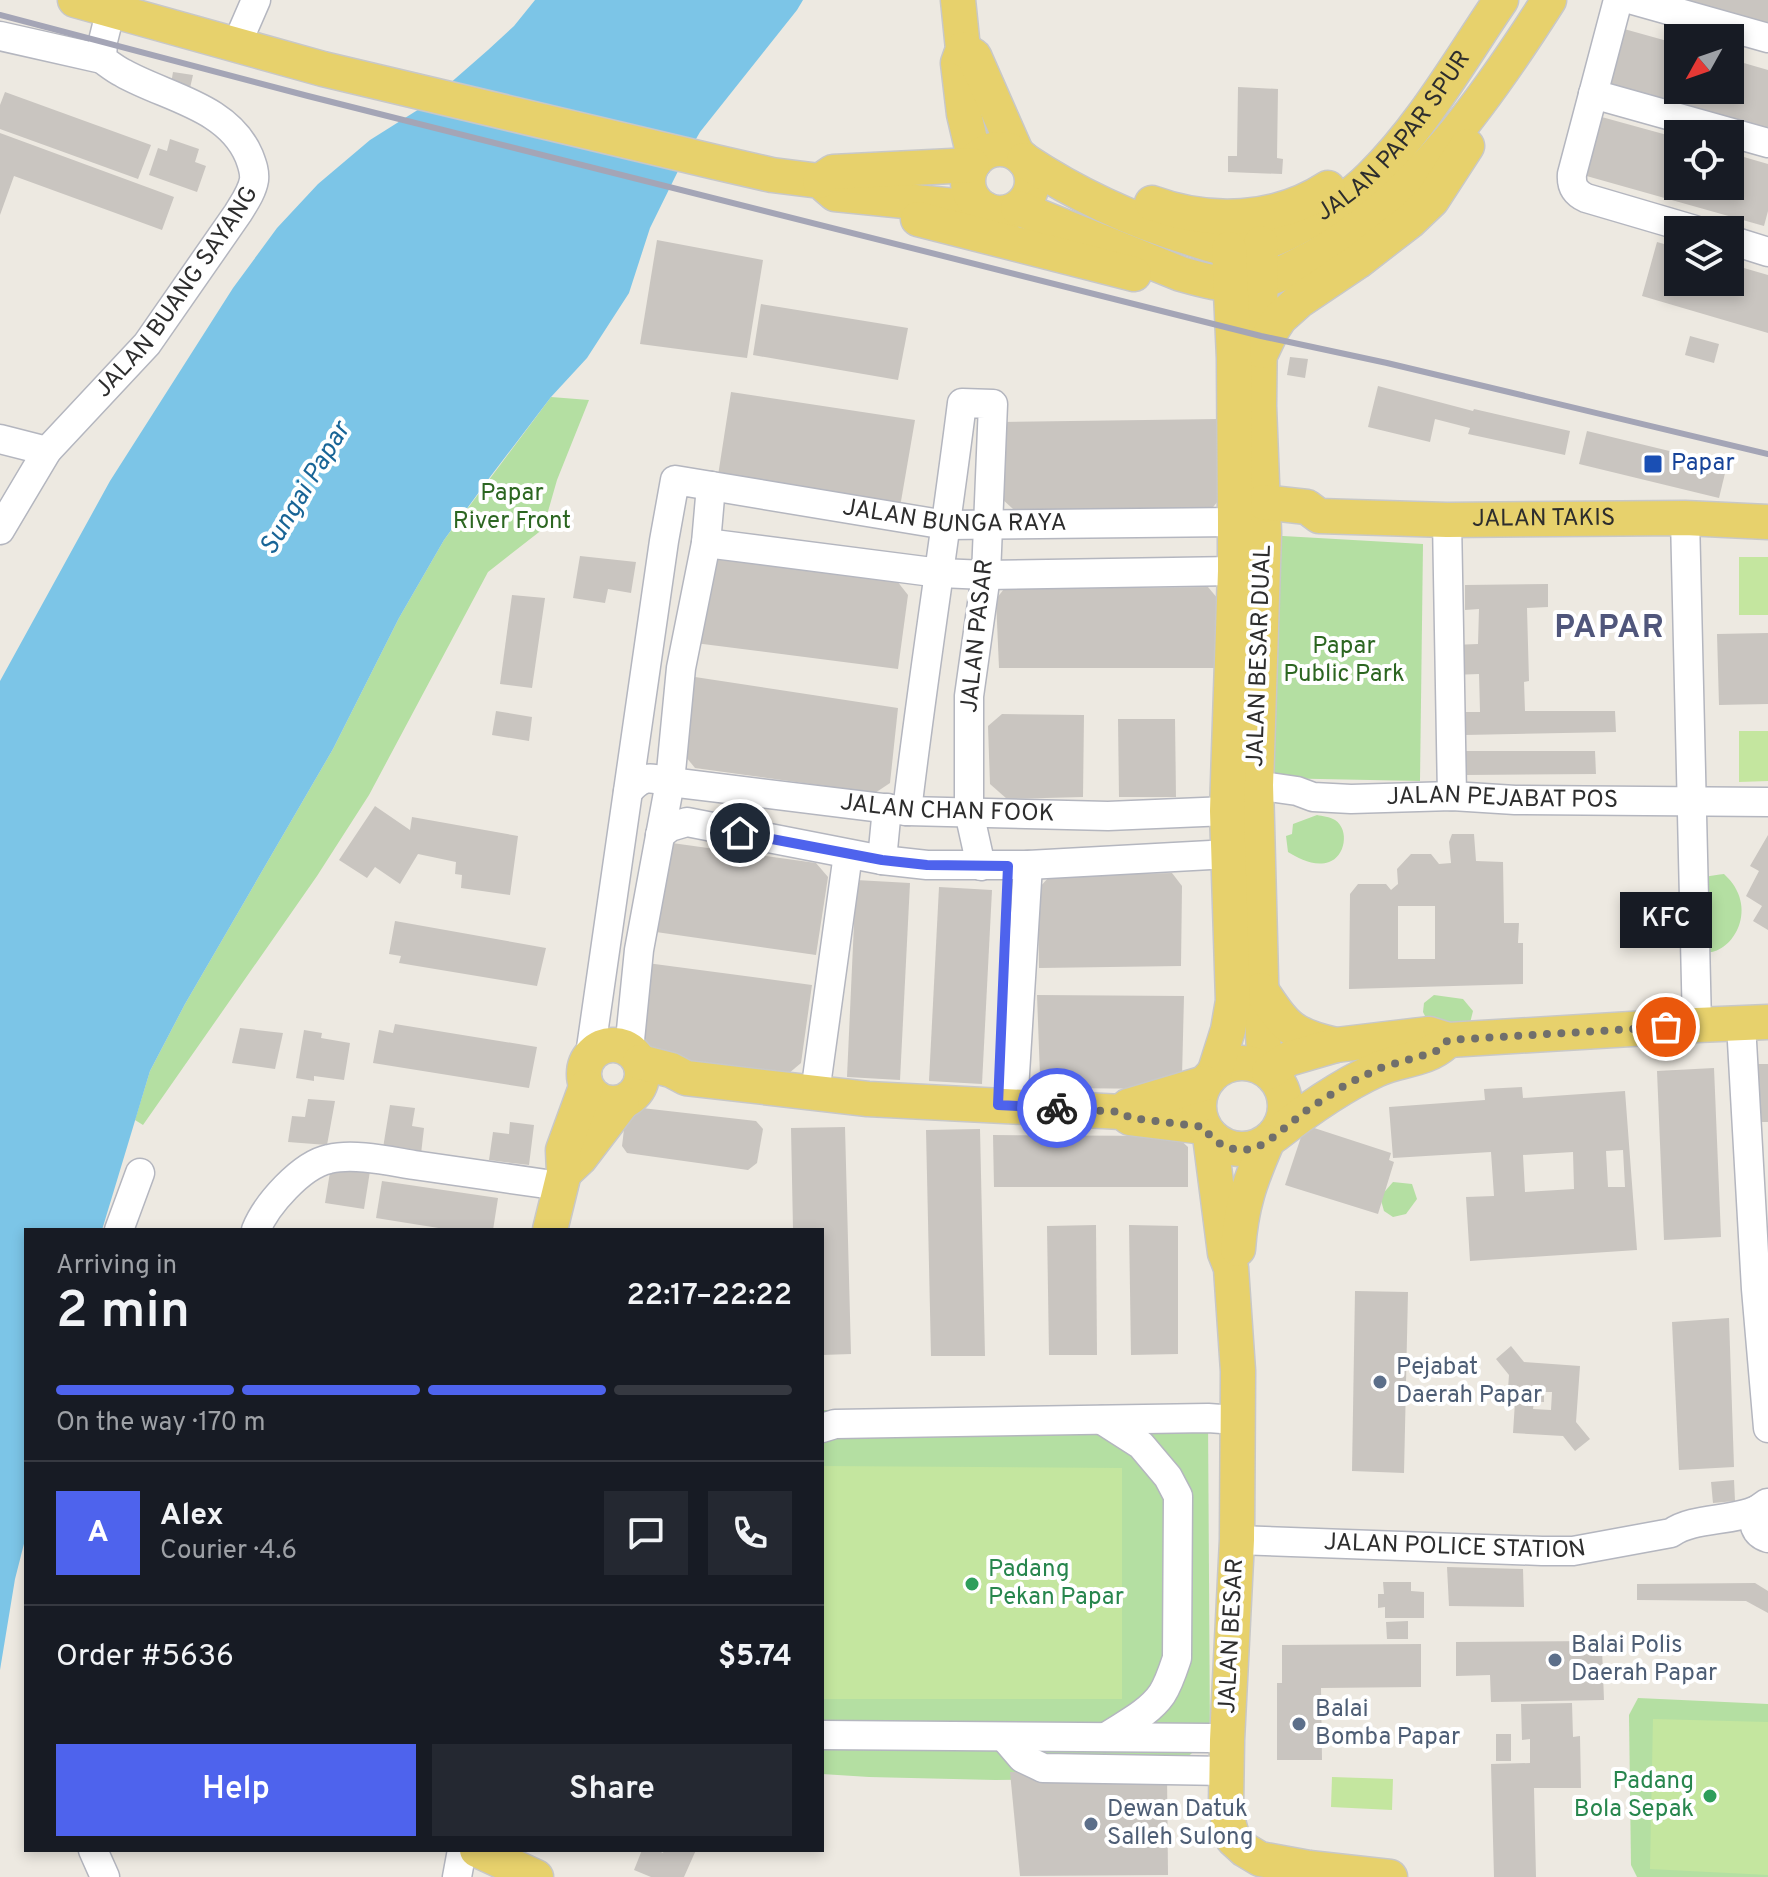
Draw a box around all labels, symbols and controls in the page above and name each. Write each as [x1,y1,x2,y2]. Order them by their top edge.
north arrow [1664,24,1744,104]
map controls [1664,24,1744,296]
street label: JALAN PAPAR SPUR [1311,45,1478,229]
button: locate [1664,120,1744,200]
street label: JALAN BUANG SAYANG [89,181,266,405]
button: layers [1664,216,1744,296]
water label: Sungai Papar [253,415,360,562]
place label: Papar [1671,449,1735,479]
marker: Papar [1642,453,1664,475]
park label: Papar River Front [453,479,571,537]
street label: JALAN BUNGA RAYA [840,493,1067,541]
street label: JALAN TAKIS [1472,504,1616,535]
street label: JALAN BESAR DUAL [1241,544,1279,768]
street label: JALAN PASAR [955,558,1001,714]
district label: PAPAR [1554,609,1666,649]
park label: Papar Public Park [1283,632,1405,690]
street label: JALAN PEJABAT POS [1386,781,1618,816]
street label: JALAN CHAN FOOK [838,788,1055,830]
pin [706,799,774,867]
icon: home [718,811,762,855]
callout: KFC [1620,891,1712,947]
text: KFC [1642,903,1690,936]
pin [1632,993,1700,1061]
icon: bag [1644,1005,1688,1049]
courier [1017,1068,1097,1148]
icon: bike [1035,1086,1079,1130]
text: Arriving in [56,1250,177,1283]
text: 22:17–22:22 [627,1278,792,1315]
text: 2 min [56,1280,190,1346]
place label: Pejabat Daerah Papar [1396,1353,1542,1411]
marker: Pejabat Daerah Papar [1371,1373,1389,1391]
text: On the way · 170 m [56,1407,265,1440]
button: chat [604,1491,688,1575]
button: phone [708,1491,792,1575]
text: Alex [160,1498,224,1535]
text: A [87,1515,109,1552]
street label: JALAN POLICE STATION [1323,1528,1588,1566]
text: Courier · 4.6 [160,1535,297,1568]
place label: Padang Pekan Papar [988,1555,1124,1613]
street label: JALAN BESAR [1213,1558,1251,1714]
marker: Padang Pekan Papar [963,1575,981,1593]
place label: Balai Polis Daerah Papar [1571,1631,1717,1689]
text: Order #5636 [56,1639,234,1676]
text: $5.74 [718,1639,792,1676]
marker: Balai Polis Daerah Papar [1546,1651,1564,1669]
place label: Balai Bomba Papar [1315,1695,1460,1753]
marker: Balai Bomba Papar [1290,1715,1308,1733]
button: Help [56,1744,416,1836]
button: Share [432,1744,792,1836]
place label: Padang Bola Sepak [1574,1767,1694,1825]
marker: Padang Bola Sepak [1701,1787,1719,1805]
place label: Dewan Datuk Salleh Sulong [1107,1795,1253,1853]
marker: Dewan Datuk Salleh Sulong [1082,1815,1100,1833]

